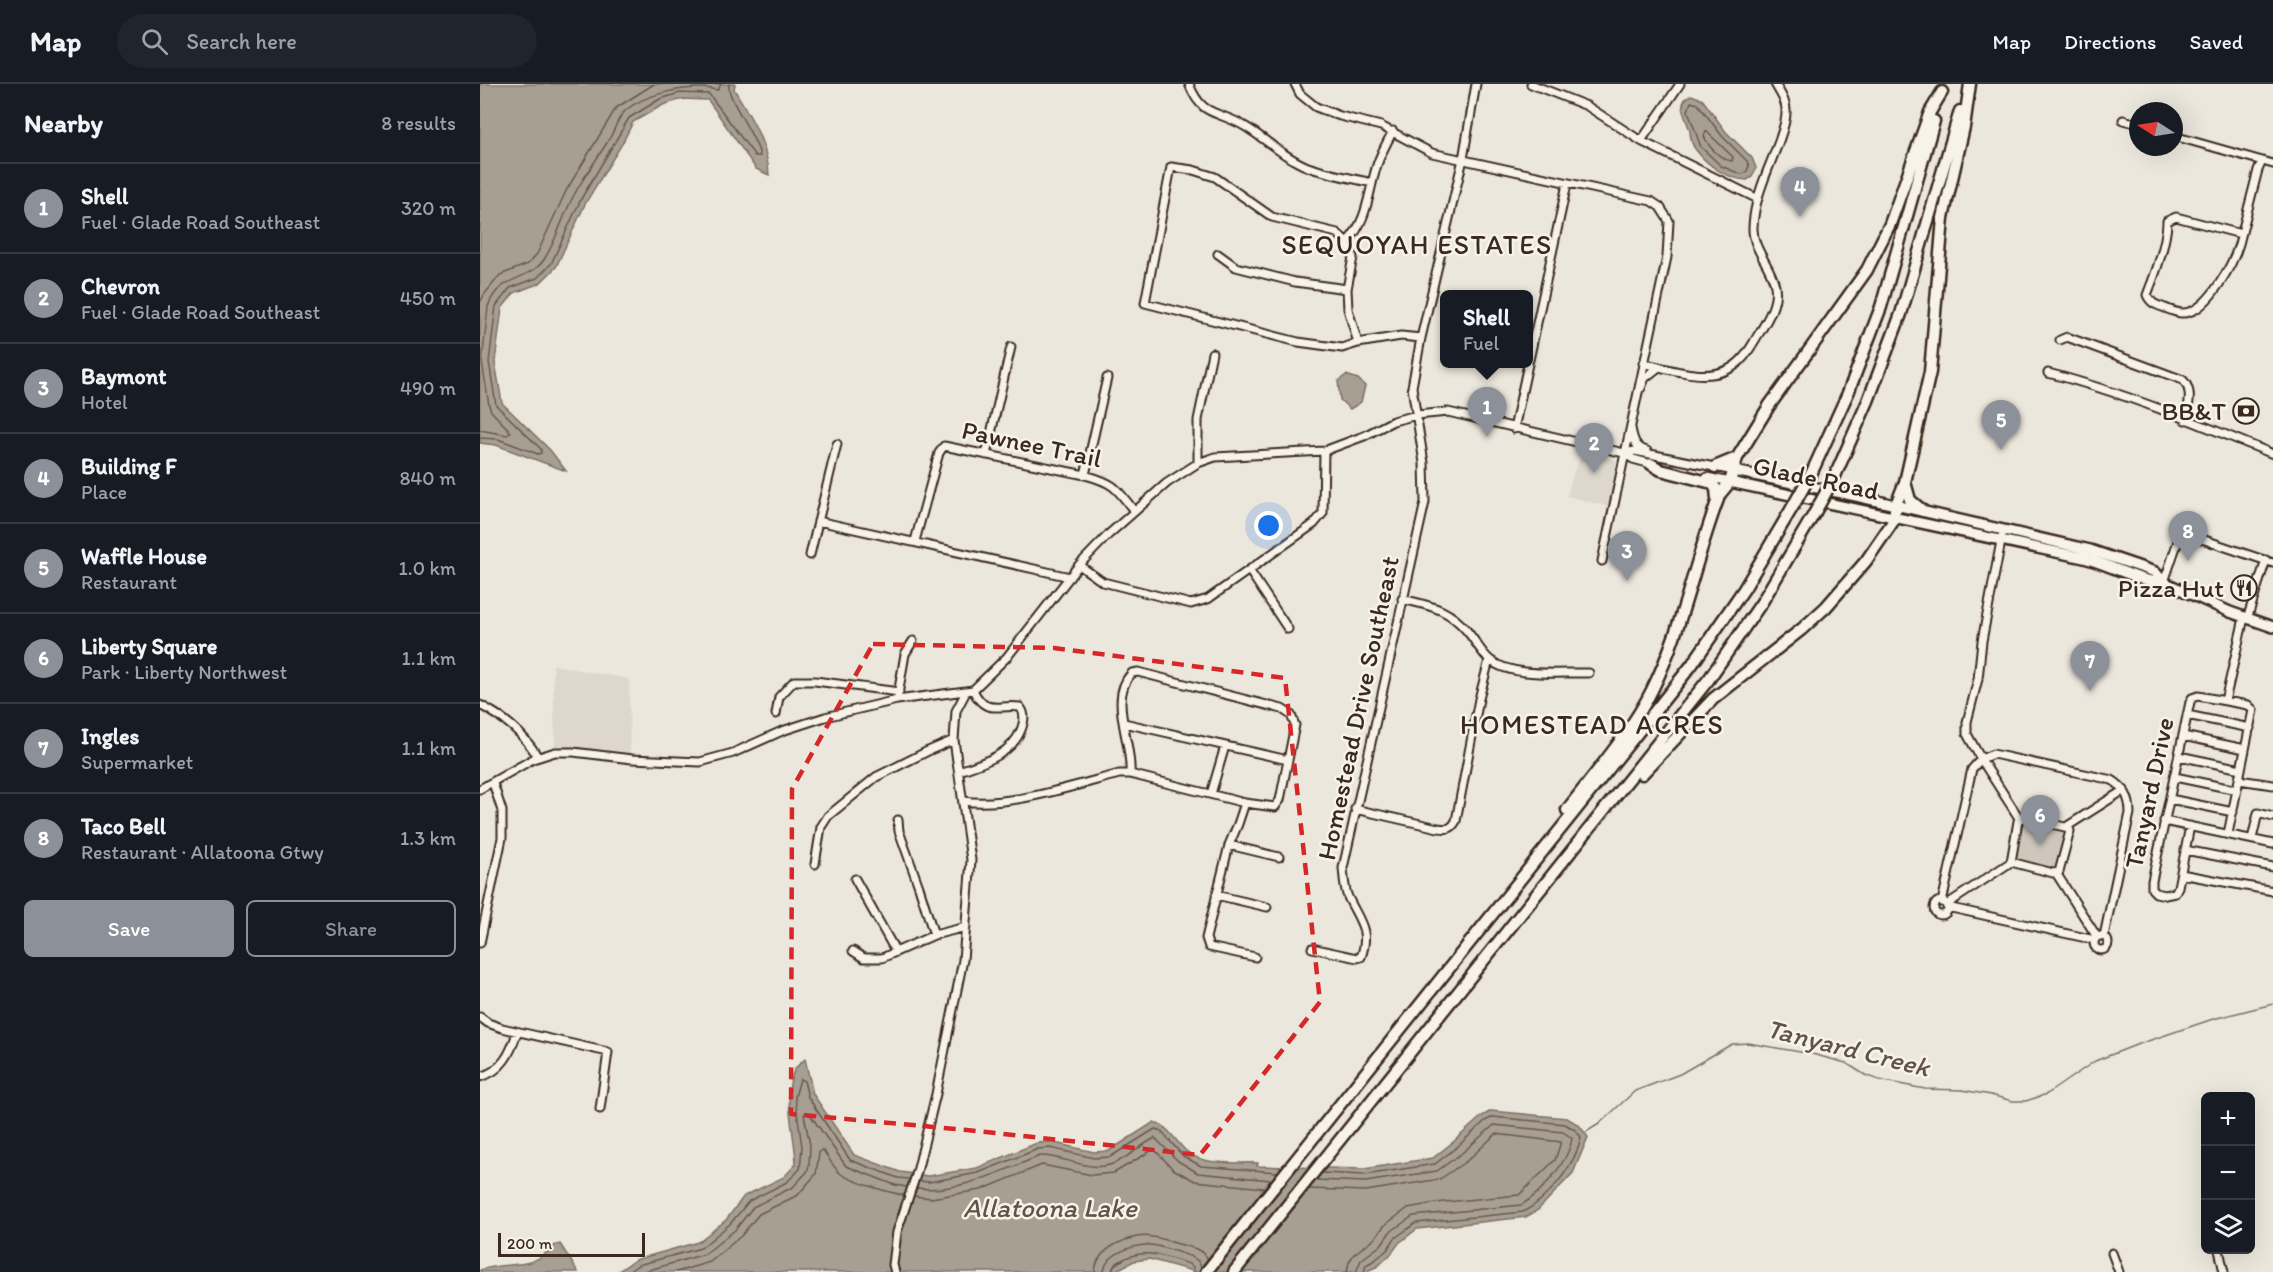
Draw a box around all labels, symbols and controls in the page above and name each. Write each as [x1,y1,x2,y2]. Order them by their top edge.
search box [117,14,537,68]
text: Map [30,24,81,58]
icon: search [138,25,171,58]
text: Search here [186,28,297,55]
text: Map [1993,29,2031,54]
text: Directions [2064,29,2156,54]
text: Saved [2189,29,2243,54]
north arrow [2129,102,2183,156]
text: Nearby [24,107,103,139]
text: 8 results [381,111,456,135]
pin: 4 [1780,168,1820,217]
text: Shell [81,183,128,210]
text: 1 [39,196,48,220]
text: 320 m [401,196,456,220]
text: Fuel · Glade Road Southeast [81,210,320,234]
district label: SEQUOYAH ESTATES [1281,228,1553,261]
text: Chevron [81,273,160,300]
text: 2 [38,286,49,310]
text: 450 m [400,286,456,310]
popup [1440,290,1533,368]
text: Fuel · Glade Road Southeast [81,300,320,324]
text: Shell [1463,304,1510,331]
text: Fuel [1463,331,1499,355]
text: Baymont [81,363,166,390]
text: 3 [38,376,49,400]
text: 490 m [400,376,456,400]
pin: 1 [1468,388,1506,437]
text: Hotel [81,390,128,414]
place label: BB&T [2161,395,2226,427]
bank icon: BB&T [2231,396,2261,426]
pin: 5 [1982,400,2020,450]
street label: Pawnee Trail [959,414,1105,474]
pin: 2 [1574,424,1614,473]
street label: Glade Road [1750,449,1882,507]
text: Building F [81,453,177,480]
text: 4 [37,466,50,490]
text: 840 m [399,466,456,490]
text: Place [81,480,127,504]
your location [1254,511,1283,540]
pin: 8 [2168,512,2208,561]
pin: 3 [1608,532,1646,581]
text: Waffle House [81,543,207,570]
street label: Homestead Drive Southeast [1310,553,1406,863]
text: 5 [38,556,49,580]
text: 1.0 km [399,556,456,580]
text: Restaurant [81,570,177,594]
place label: Pizza Hut [2118,572,2224,604]
restaurant icon: Pizza Hut [2229,573,2259,603]
text: Liberty Square [81,633,217,660]
pin: 7 [2070,642,2110,691]
text: 6 [38,646,49,670]
text: 1.1 km [402,646,456,670]
text: Park · Liberty Northwest [81,660,287,684]
district label: HOMESTEAD ACRES [1460,708,1724,741]
street label: Tanyard Drive [2117,714,2181,872]
text: Ingles [81,723,139,750]
text: 7 [39,736,48,760]
text: 1.1 km [402,736,456,760]
text: Supermarket [81,750,193,774]
pin: 6 [2020,796,2060,845]
text: Taco Bell [81,813,166,840]
text: 8 [38,826,49,850]
text: 1.3 km [400,826,456,850]
text: Restaurant · Allatoona Gtwy [81,840,324,864]
button: Save [24,900,234,957]
button: Share [246,900,456,957]
water label: Tanyard Creek [1763,1011,1935,1084]
map controls [2201,1092,2255,1254]
button: + [2201,1092,2255,1146]
button: − [2201,1146,2255,1200]
water label: Allatoona Lake [963,1191,1138,1224]
button: layers [2201,1200,2255,1254]
scale bar [498,1230,645,1258]
text: 200 m [507,1234,552,1253]

